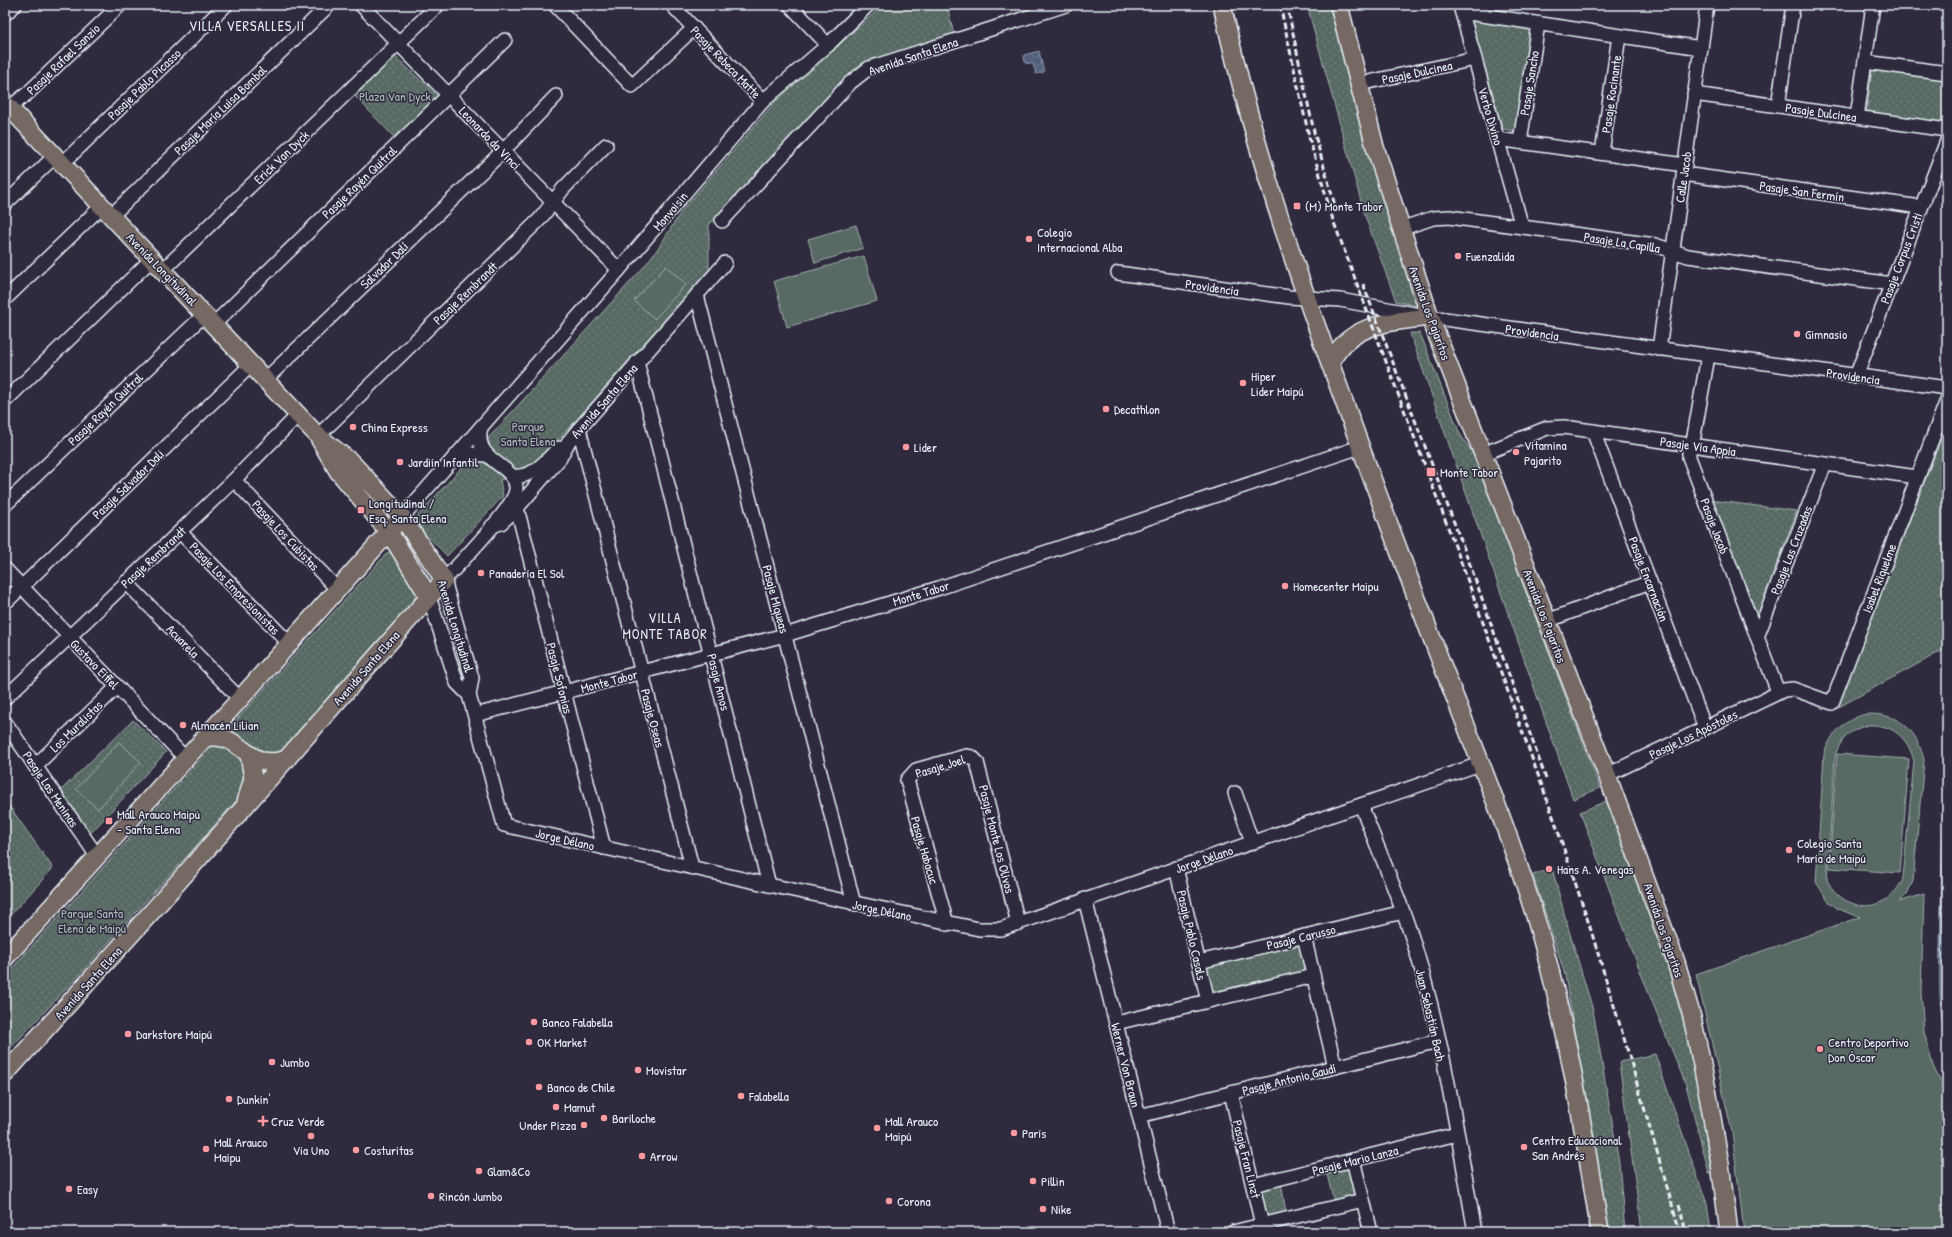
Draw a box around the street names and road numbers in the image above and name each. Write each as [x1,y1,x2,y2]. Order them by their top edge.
street label: Pasaje Rafael Sanzio [22,19,104,99]
street label: Pasaje Rebeca Matte [687,22,765,102]
street label: Avenida Santa Elena [866,32,960,80]
street label: Pasaje Pablo Picasso [103,44,185,124]
street label: Pasaje Sancho [1515,49,1543,117]
street label: Pasaje Rocinante [1597,54,1625,134]
street label: Pasaje Dulcinea [1380,56,1454,88]
street label: Pasaje María Luisa Bombal [170,61,271,159]
street label: Verbo Divino [1474,85,1508,147]
street label: Pasaje Dulcinea [1784,98,1858,126]
street label: Leonardo da Vinci [455,102,525,174]
street label: Erick Van Dyck [249,126,313,188]
street label: Pasaje Rayén Quitral [318,141,401,222]
street label: Calle Jacob [1671,150,1695,204]
street label: Pasaje San Fermín [1759,176,1846,206]
street label: Monvoisin [648,188,692,234]
street label: Pasaje Corpus Cristi [1875,210,1927,306]
street label: Pasaje La Capilla [1583,227,1661,257]
street label: Avenida Longitudinal [122,228,202,310]
street label: Salvador Dalí [356,237,412,293]
street label: Pasaje Rembrandt [429,257,502,328]
street label: Avenida Los Pajaritos [1405,263,1455,363]
street label: Providencia [1184,274,1240,300]
street label: Providencia [1504,319,1560,345]
street label: Avenida Santa Elena [567,360,641,442]
street label: Providencia [1825,363,1881,389]
street label: Pasaje Rayén Quitral [64,368,147,449]
street label: Pasaje Vía Appia [1659,432,1737,460]
street label: Pasaje Salvador Dali [88,445,168,523]
street label: Pasaje Los Cubistas [248,496,324,574]
street label: Pasaje Jacob [1696,496,1734,556]
street label: Pasaje Las Cruzadas [1766,503,1816,597]
street label: Pasaje Rembrandt [116,522,190,592]
street label: Pasaje Encarnación [1625,534,1673,624]
street label: Pasaje Los Empresionistas [186,538,284,638]
street label: Isabel Riquelme [1858,541,1900,615]
street label: Pasaje Miqueas [758,563,794,635]
street label: Avenida Los Pajaritos [1519,567,1571,665]
street label: Monte Tabor [891,576,951,610]
street label: Avenida Longitudinal [433,578,479,675]
street label: Acuarela [162,620,204,662]
street label: Avenida Santa Elena [329,627,403,709]
street label: Gustavo Eiffel [66,635,124,693]
street label: Pasaje Sofonias [542,641,578,715]
street label: Pasaje Amos [703,652,735,712]
street label: Monte Tabor [579,665,639,697]
street label: Pasaje Oseas [637,687,669,749]
street label: Los Muralistas [46,696,106,756]
street label: Pasaje Los Apóstoles [1646,705,1740,763]
street label: Pasaje Las Meninas [19,747,83,831]
street label: Pasaje Joel [913,750,968,782]
street label: Pasaje Monte Los Olivos [975,783,1019,895]
street label: Pasaje Habacuc [907,814,943,886]
street label: Jorge Délano [534,823,596,855]
street label: Jorge Délano [1173,841,1235,877]
street label: Avenida Los Pajaritos [1639,880,1689,980]
street label: Pasaje Pablo Casals [1173,888,1211,982]
street label: Jorge Délano [851,895,913,925]
street label: Pasaje Carusso [1265,920,1337,954]
street label: Avenida Santa Elena [50,942,126,1024]
street label: Juan Sebastián Bach [1412,967,1450,1063]
street label: Werner Von Braun [1107,1021,1145,1109]
street label: Pasaje Antonio Gaudí [1240,1059,1338,1099]
street label: Pasaje Fran Linzt [1229,1118,1266,1201]
street label: Pasaje Mario Lanza [1310,1141,1400,1179]

